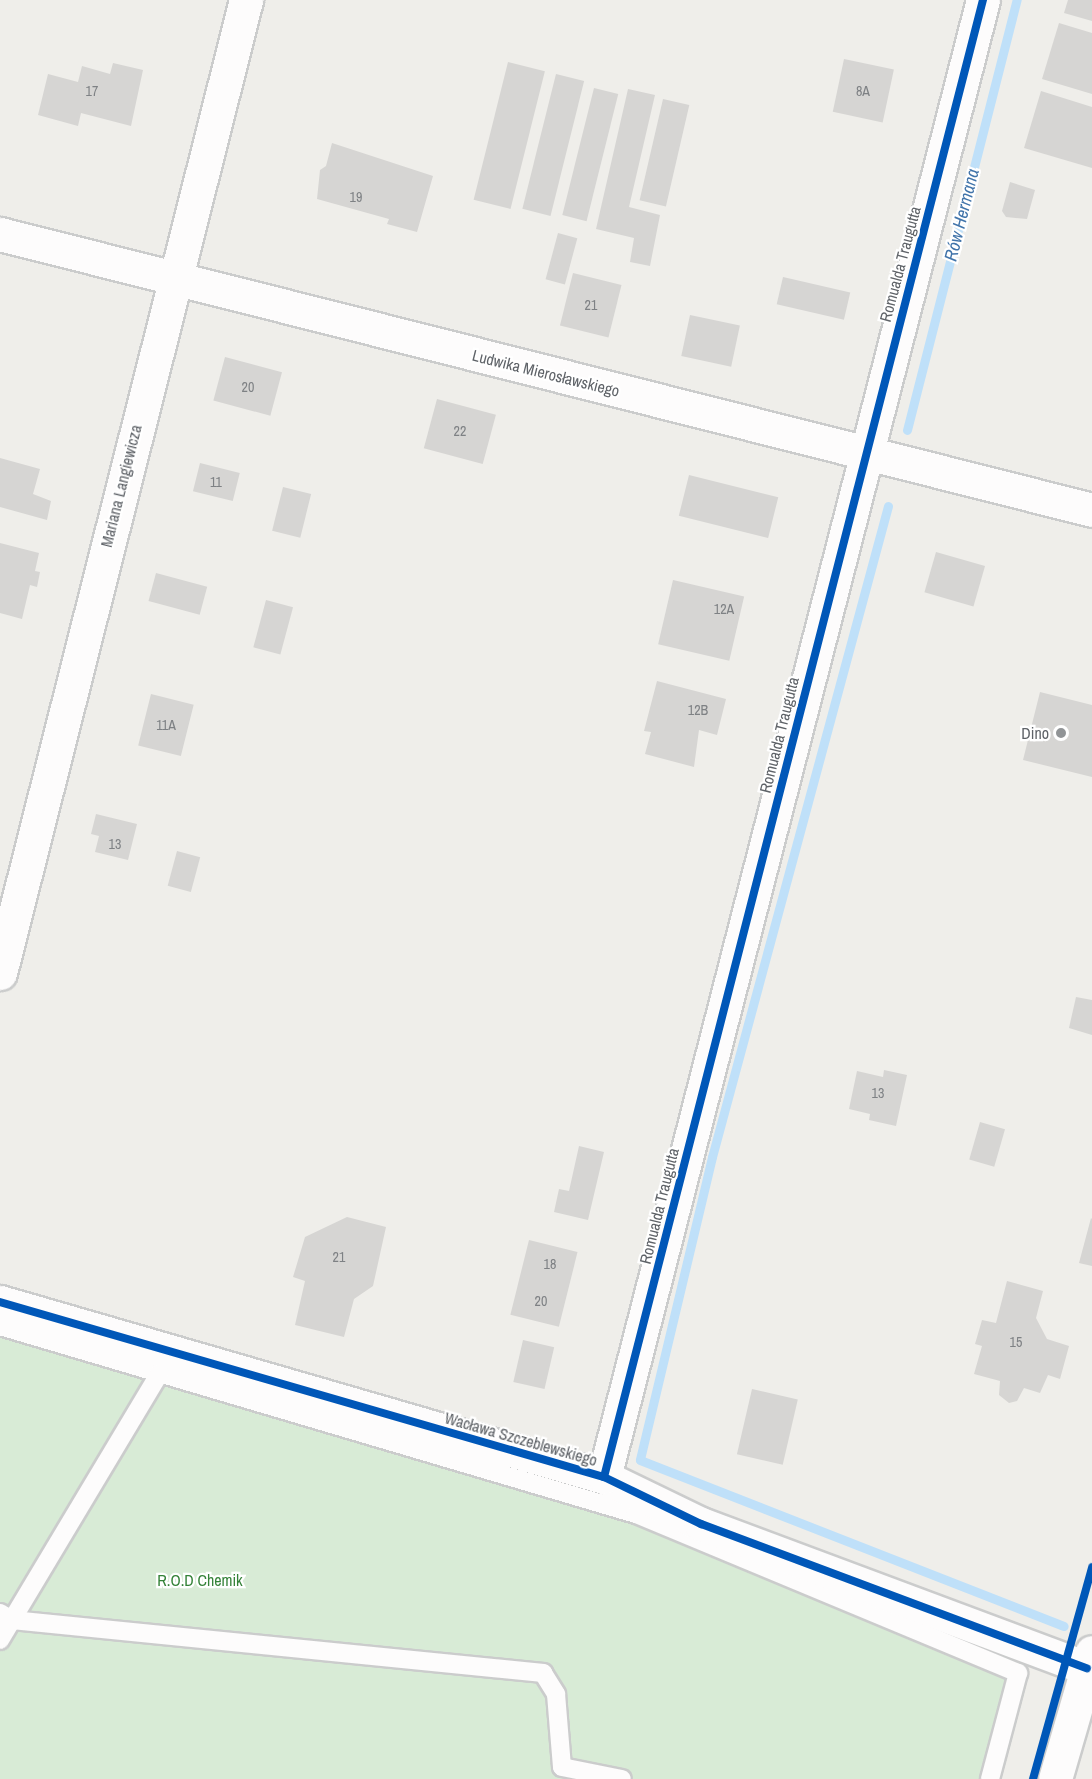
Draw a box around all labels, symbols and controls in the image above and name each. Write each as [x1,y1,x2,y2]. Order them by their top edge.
house number: 17 [86,83,98,99]
house number: 8A [856,83,870,99]
water label: Rów Hermana [940,167,984,263]
house number: 19 [350,189,362,205]
street label: Romualda Traugutta [875,204,925,324]
house number: 21 [585,297,597,313]
street label: Ludwika Mierosławskiego [470,345,622,401]
house number: 20 [242,379,254,395]
street label: Mariana Langiewicza [97,423,145,549]
house number: 22 [454,423,466,439]
house number: 11 [210,474,222,490]
house number: 12A [714,601,734,617]
street label: Romualda Traugutta [755,675,803,795]
house number: 12B [688,702,708,718]
house number: 11A [156,717,176,733]
place label: Dino [1021,723,1049,743]
marker: Dino [1054,726,1068,740]
house number: 13 [109,836,121,852]
house number: 13 [872,1085,884,1101]
street label: Romualda Traugutta [635,1146,683,1266]
house number: 21 [333,1249,345,1265]
house number: 18 [544,1256,556,1272]
house number: 20 [535,1293,547,1309]
house number: 15 [1010,1334,1022,1350]
street label: Wacława Szczeblewskiego [443,1408,599,1470]
park label: R.O.D Chemik [157,1570,243,1590]

